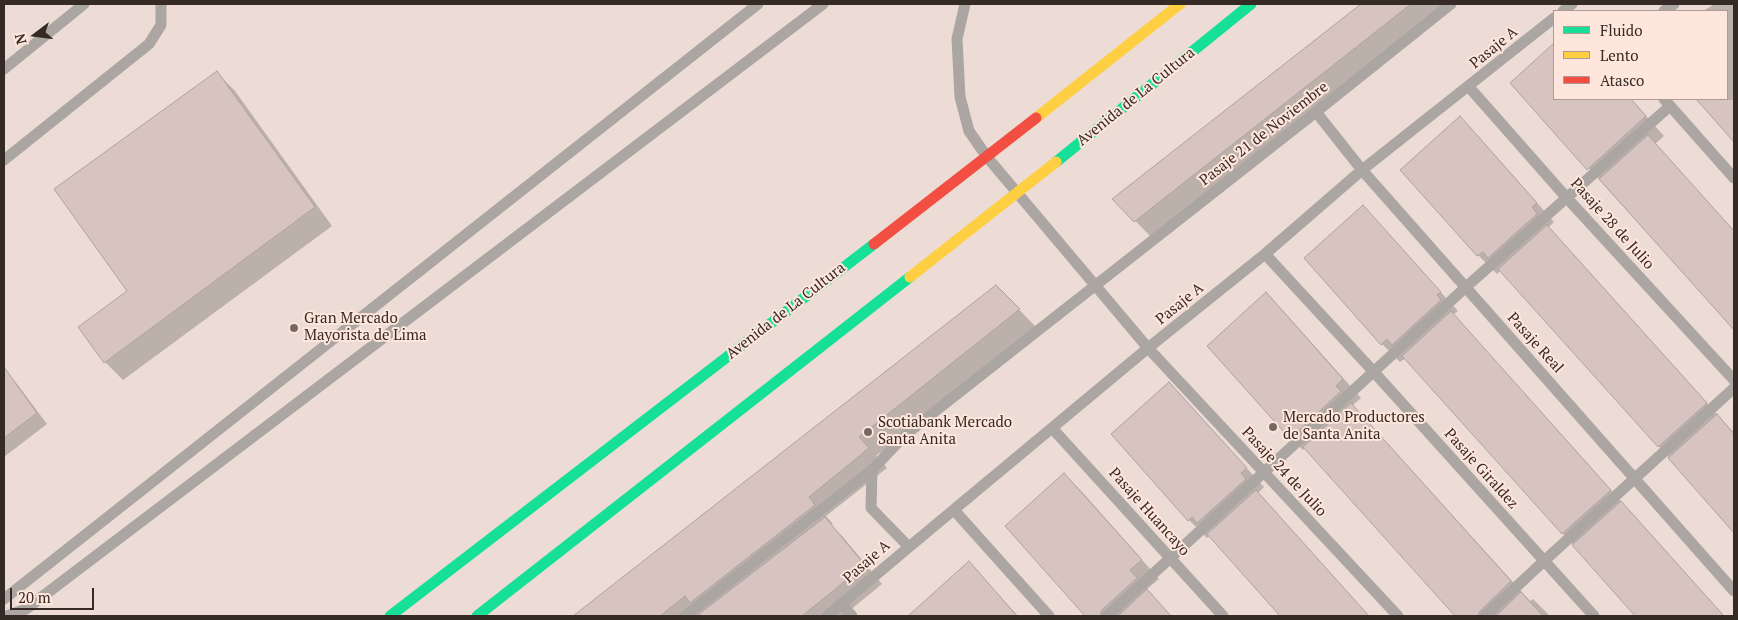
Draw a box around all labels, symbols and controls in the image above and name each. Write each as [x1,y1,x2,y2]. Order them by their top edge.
north arrow [10,10,60,60]
legend [1553,10,1728,100]
text: Fluido [1600,20,1642,40]
street label: Pasaje A [1466,23,1522,73]
text: N [9,31,31,47]
street label: Avenida de La Cultura [1073,44,1199,150]
text: Lento [1600,45,1639,65]
text: Atasco [1600,70,1644,90]
street label: Pasaje 21 de Noviembre [1196,78,1332,190]
street label: Pasaje 28 de Julio [1566,175,1658,273]
street label: Avenida de La Cultura [723,259,849,363]
street label: Pasaje A [1152,279,1208,329]
street label: Pasaje Real [1503,309,1567,377]
place label: Gran Mercado Mayorista de Lima [304,310,427,345]
marker: Gran Mercado Mayorista de Lima [288,322,300,334]
place label: Mercado Productores de Santa Anita [1283,409,1425,444]
place label: Scotiabank Mercado Santa Anita [878,414,1012,449]
marker: Mercado Productores de Santa Anita [1267,421,1279,433]
street label: Pasaje 24 de Julio [1238,423,1330,521]
street label: Pasaje Giraldez [1440,425,1522,513]
marker: Scotiabank Mercado Santa Anita [862,426,874,438]
street label: Pasaje Huancayo [1105,464,1193,560]
street label: Pasaje A [840,537,894,587]
scale bar [12,578,96,610]
text: 20 m [18,587,51,607]

